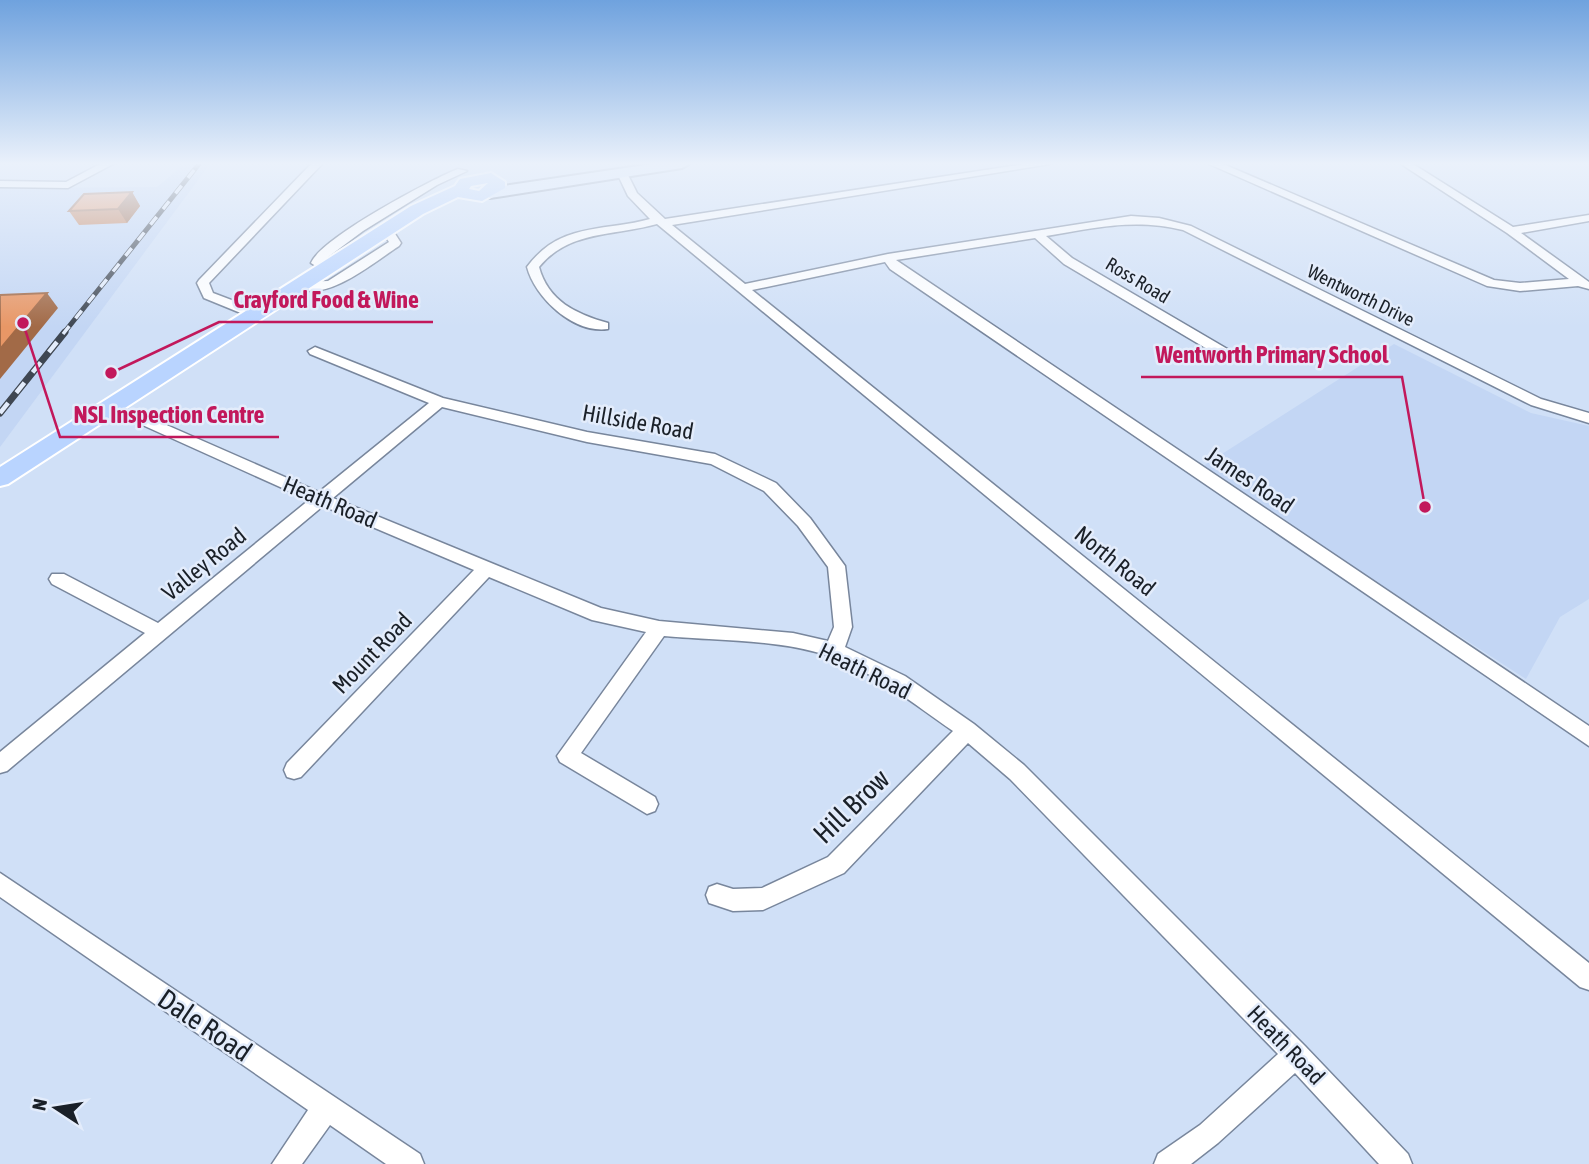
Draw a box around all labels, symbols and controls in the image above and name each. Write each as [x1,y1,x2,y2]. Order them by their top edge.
street label: Ross Road [1102,252,1174,308]
street label: Wentworth Drive [1304,260,1418,330]
callout: Crayford Food & Wine [219,277,433,322]
text: Crayford Food & Wine [233,286,419,313]
callout: Wentworth Primary School [1141,332,1402,377]
text: Wentworth Primary School [1155,341,1389,368]
callout: NSL Inspection Centre [60,392,279,437]
street label: Hillside Road [580,399,696,445]
text: NSL Inspection Centre [74,401,265,428]
street label: James Road [1201,441,1299,519]
street label: Heath Road [279,471,381,533]
street label: North Road [1070,521,1160,601]
street label: Valley Road [157,522,251,606]
street label: Mount Road [327,607,417,699]
street label: Heath Road [815,638,915,704]
street label: Hill Brow [807,762,896,850]
street label: Dale Road [152,982,258,1068]
street label: Heath Road [1242,1000,1330,1090]
north arrow [21,1073,91,1143]
text: N [27,1097,51,1112]

